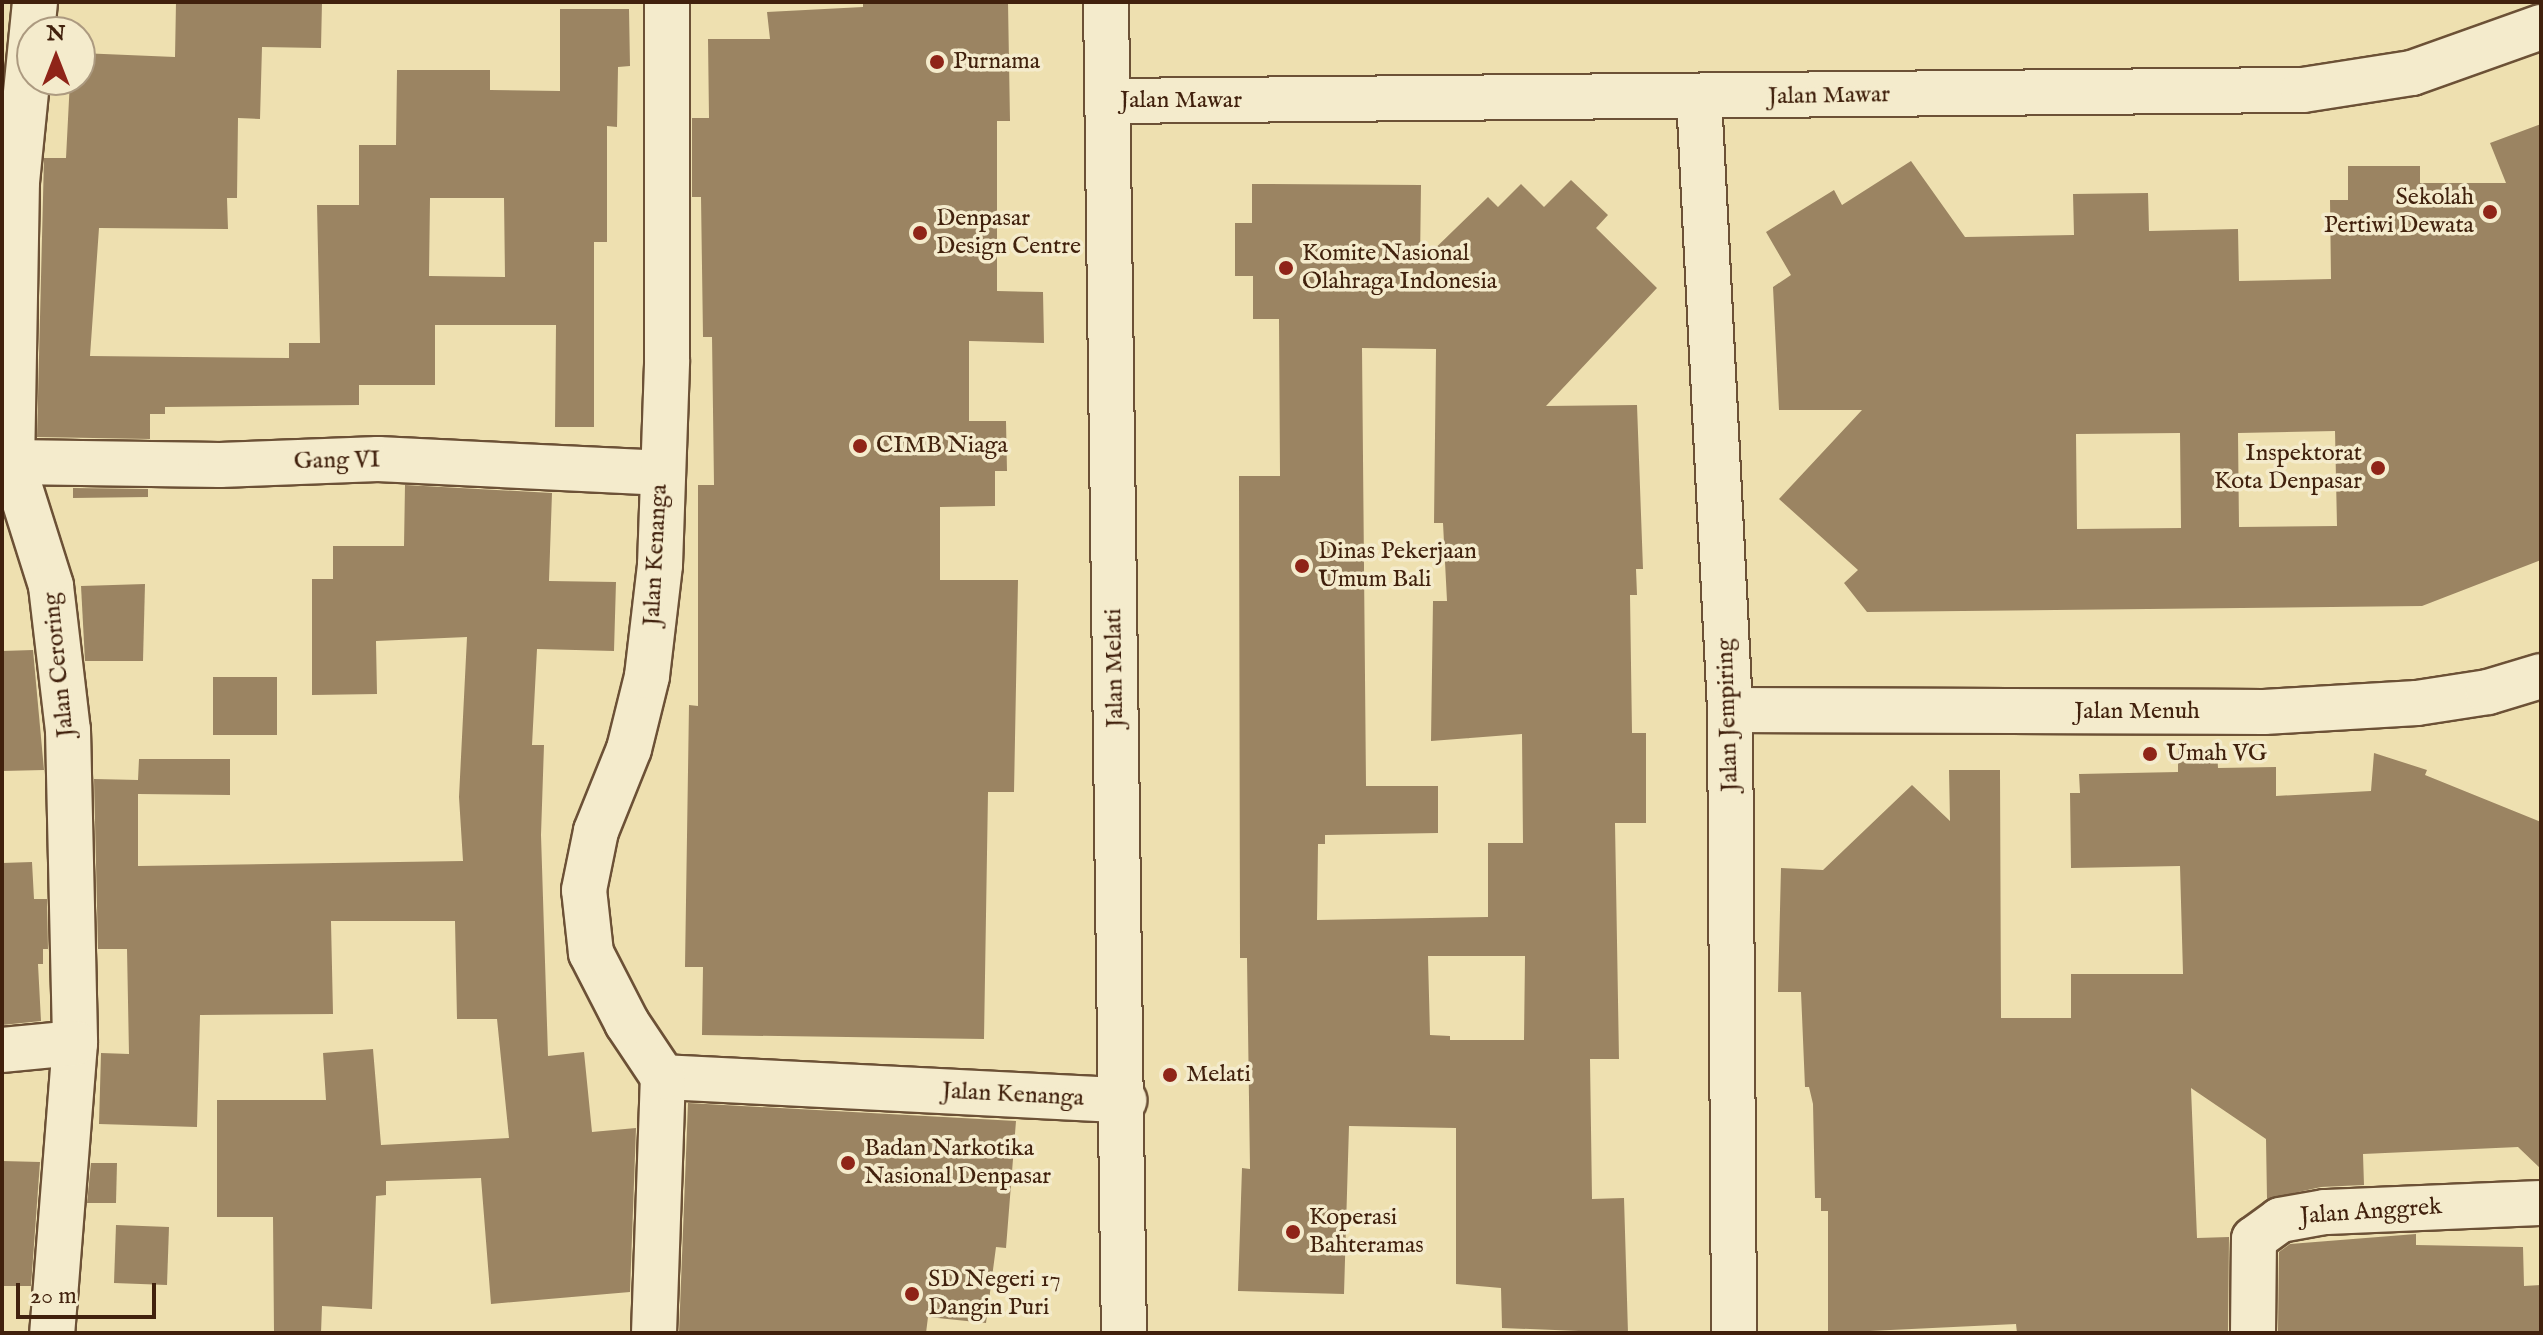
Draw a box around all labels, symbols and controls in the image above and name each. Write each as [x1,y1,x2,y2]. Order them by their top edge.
north arrow [16,16,96,96]
text: N [46,20,66,48]
place label: Purnama [953,48,1040,76]
marker: Purnama [928,53,946,71]
street label: Jalan Mawar [1768,81,1890,111]
street label: Jalan Mawar [1120,87,1242,115]
place label: Sekolah Pertiwi Dewata [2324,184,2474,240]
marker: Sekolah Pertiwi Dewata [2481,203,2499,221]
place label: Denpasar Design Centre [936,205,1081,261]
marker: Denpasar Design Centre [911,224,929,242]
place label: Komite Nasional Olahraga Indonesia [1302,240,1497,296]
marker: Komite Nasional Olahraga Indonesia [1277,259,1295,277]
place label: CIMB Niaga [876,432,1008,460]
marker: CIMB Niaga [851,437,869,455]
place label: Inspektorat Kota Denpasar [2214,440,2362,496]
street label: Gang VI [294,446,380,476]
marker: Inspektorat Kota Denpasar [2369,459,2387,477]
street label: Jalan Kenanga [638,483,674,627]
place label: Dinas Pekerjaan Umum Bali [1318,538,1477,594]
marker: Dinas Pekerjaan Umum Bali [1293,557,1311,575]
street label: Jalan Ceroring [37,591,81,739]
street label: Jalan Melati [1100,608,1130,728]
street label: Jalan Jempiring [1711,638,1745,792]
street label: Jalan Menuh [2074,698,2200,726]
place label: Umah VG [2166,740,2267,768]
marker: Umah VG [2141,745,2159,763]
place label: Melati [1186,1061,1251,1089]
marker: Melati [1161,1066,1179,1084]
street label: Jalan Kenanga [941,1077,1085,1113]
place label: Badan Narkotika Nasional Denpasar [864,1135,1051,1191]
marker: Badan Narkotika Nasional Denpasar [839,1154,857,1172]
street label: Jalan Anggrek [2299,1193,2443,1231]
place label: Koperasi Bahteramas [1309,1204,1424,1260]
marker: Koperasi Bahteramas [1284,1223,1302,1241]
place label: SD Negeri 17 Dangin Puri [928,1266,1061,1322]
scale bar [20,1267,160,1317]
text: 20 m [30,1281,77,1312]
marker: SD Negeri 17 Dangin Puri [903,1285,921,1303]

